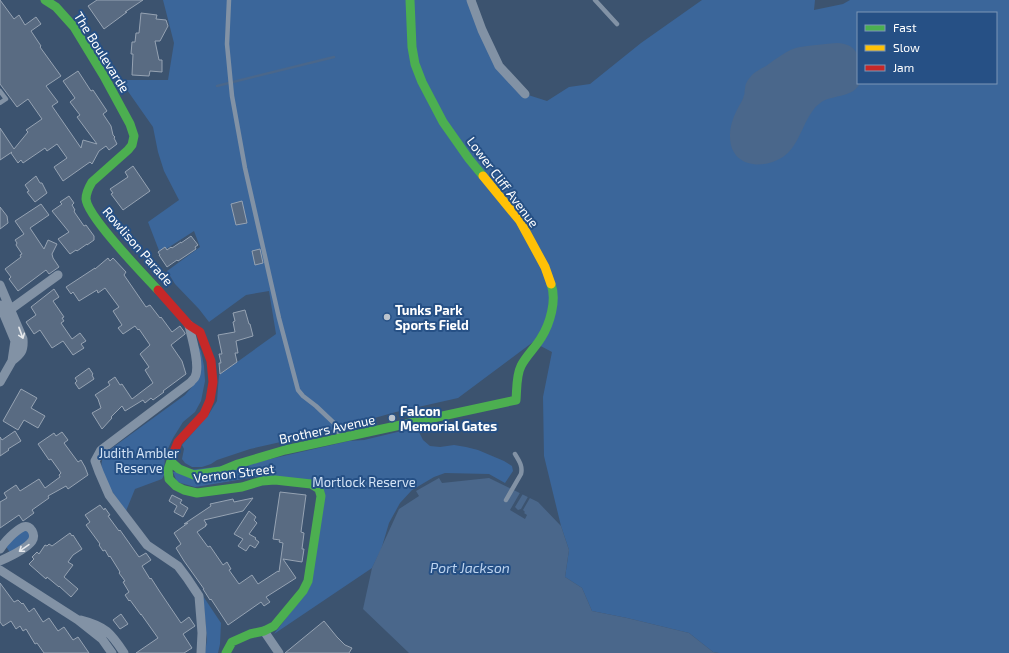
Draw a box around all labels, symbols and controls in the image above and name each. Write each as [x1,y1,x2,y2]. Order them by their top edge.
street label: The Boulevarde [71,9,133,95]
legend [857,12,997,84]
text: Fast [893,20,917,34]
text: Slow [893,40,920,54]
text: Jam [893,60,914,74]
street label: Lower Cliff Avenue [464,134,542,231]
street label: Rowlison Parade [99,203,177,289]
place label: Tunks Park Sports Field [395,302,469,333]
marker: Tunks Park Sports Field [382,312,392,322]
one-way arrow [18,327,25,340]
place label: Falcon Memorial Gates [400,403,497,434]
street label: Brothers Avenue [277,411,377,447]
marker: Falcon Memorial Gates [387,413,397,423]
park label: Judith Ambler Reserve [99,445,179,476]
street label: Vernon Street [193,460,275,486]
park label: Mortlock Reserve [312,474,416,490]
one-way arrow [19,544,30,552]
water label: Port Jackson [430,559,510,576]

